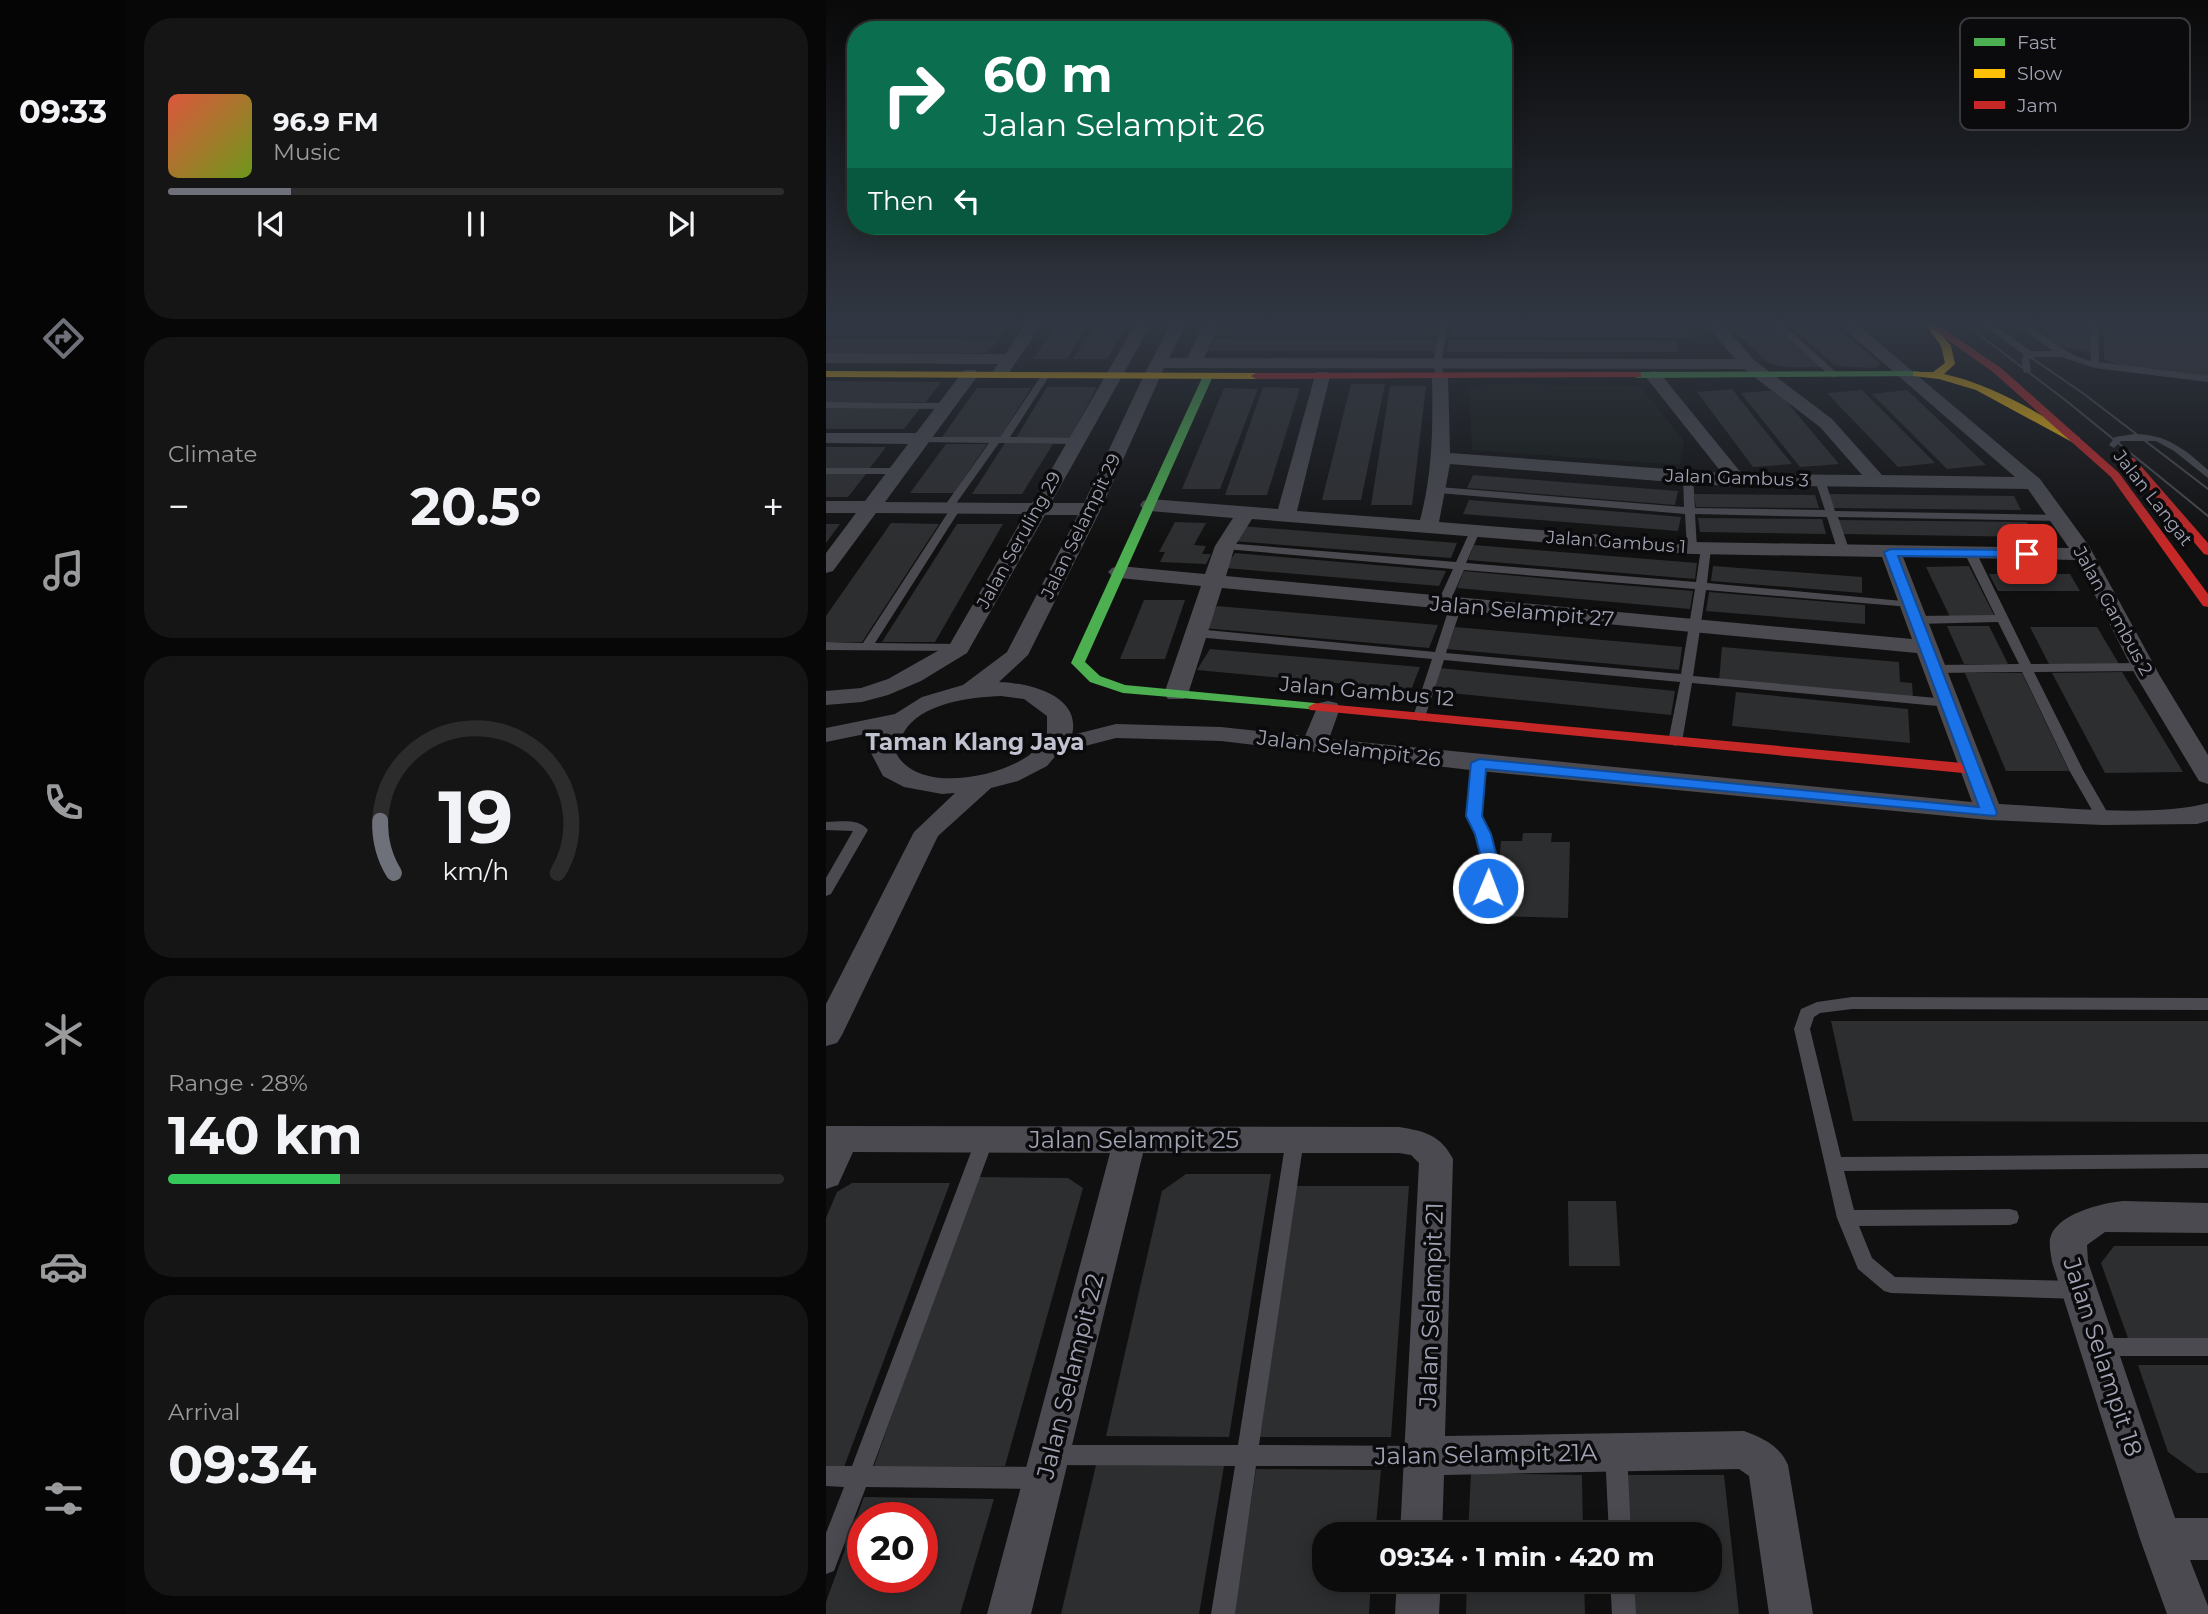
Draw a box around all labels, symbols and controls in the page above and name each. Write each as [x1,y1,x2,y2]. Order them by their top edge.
legend [1960,18,2190,130]
text: Fast [2017,31,2057,54]
text: 60 m [983,45,1113,104]
icon: right [868,49,959,140]
text: Slow [2017,62,2062,85]
text: 09:33 [19,92,107,131]
text: Jam [2016,94,2058,117]
text: Jalan Selampit 26 [983,105,1265,144]
text: 96.9 FM [273,106,379,138]
text: Music [273,138,341,166]
icon: left [948,182,986,220]
text: Then [868,185,934,217]
icon: previous [252,205,290,243]
icon: pause [457,205,495,243]
icon: next [662,205,700,243]
icon: directions [39,314,88,363]
text: Climate [168,440,257,468]
street label: Jalan Langat [2108,445,2197,550]
street label: Jalan Selampit 29 [1036,450,1126,603]
street label: Jalan Gambus 3 [1664,464,1809,491]
street label: Jalan Seruling 29 [972,468,1066,613]
text: 20.5° [410,475,542,538]
text: − [168,483,190,530]
text: + [762,483,784,530]
pin [1997,524,2057,584]
street label: Jalan Gambus 1 [1544,526,1687,558]
icon: arrive [2008,535,2046,573]
street label: Jalan Gambus 2 [2068,542,2157,679]
icon: music [39,546,88,595]
street label: Jalan Selampit 27 [1428,590,1615,631]
street label: Jalan Gambus 12 [1278,671,1455,711]
street label: Jalan Selampit 26 [1255,724,1443,772]
district label: Taman Klang Jaya [865,728,1085,756]
text: 19 [439,773,513,861]
icon: phone [39,778,88,827]
position arrow [1451,851,1525,925]
text: km/h [443,856,509,886]
icon: climate [39,1010,88,1059]
text: Range · 28% [168,1069,308,1097]
text: 140 km [168,1104,363,1167]
street label: Jalan Selampit 25 [1028,1125,1239,1154]
street label: Jalan Selampit 21 [1413,1202,1449,1409]
icon: car [39,1242,88,1291]
street label: Jalan Selampit 18 [2057,1253,2149,1460]
street label: Jalan Selampit 22 [1030,1270,1110,1483]
text: Arrival [168,1398,241,1426]
text: 09:34 [168,1433,317,1496]
street label: Jalan Selampit 21A [1373,1438,1598,1470]
icon: filters [39,1474,88,1523]
speed limit sign: 20 [847,1502,938,1593]
text: 09:34 · 1 min · 420 m [1379,1541,1655,1573]

